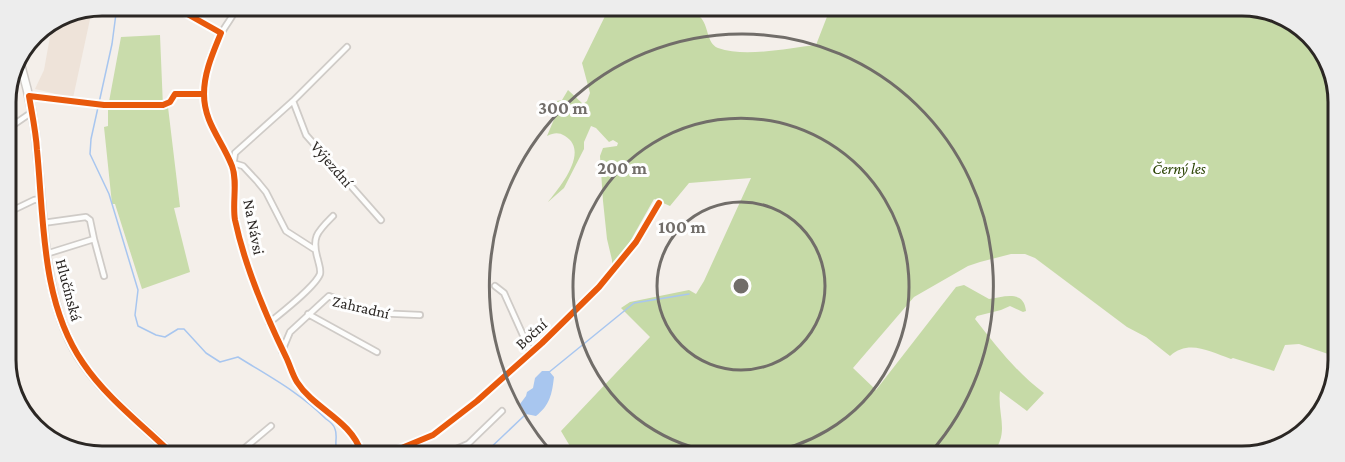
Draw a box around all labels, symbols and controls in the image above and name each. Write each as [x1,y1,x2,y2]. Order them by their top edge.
text: 300 m [538,98,588,118]
street label: Výjezdní [307,138,357,192]
text: 200 m [597,158,648,178]
park label: Černý les [1152,160,1206,178]
street label: Na Návsi [240,198,268,256]
text: 100 m [658,217,706,237]
street label: Hlučínská [53,257,86,324]
centre of rings [731,276,751,296]
street label: Zahradní [331,292,392,322]
street label: Boční [512,315,551,353]

